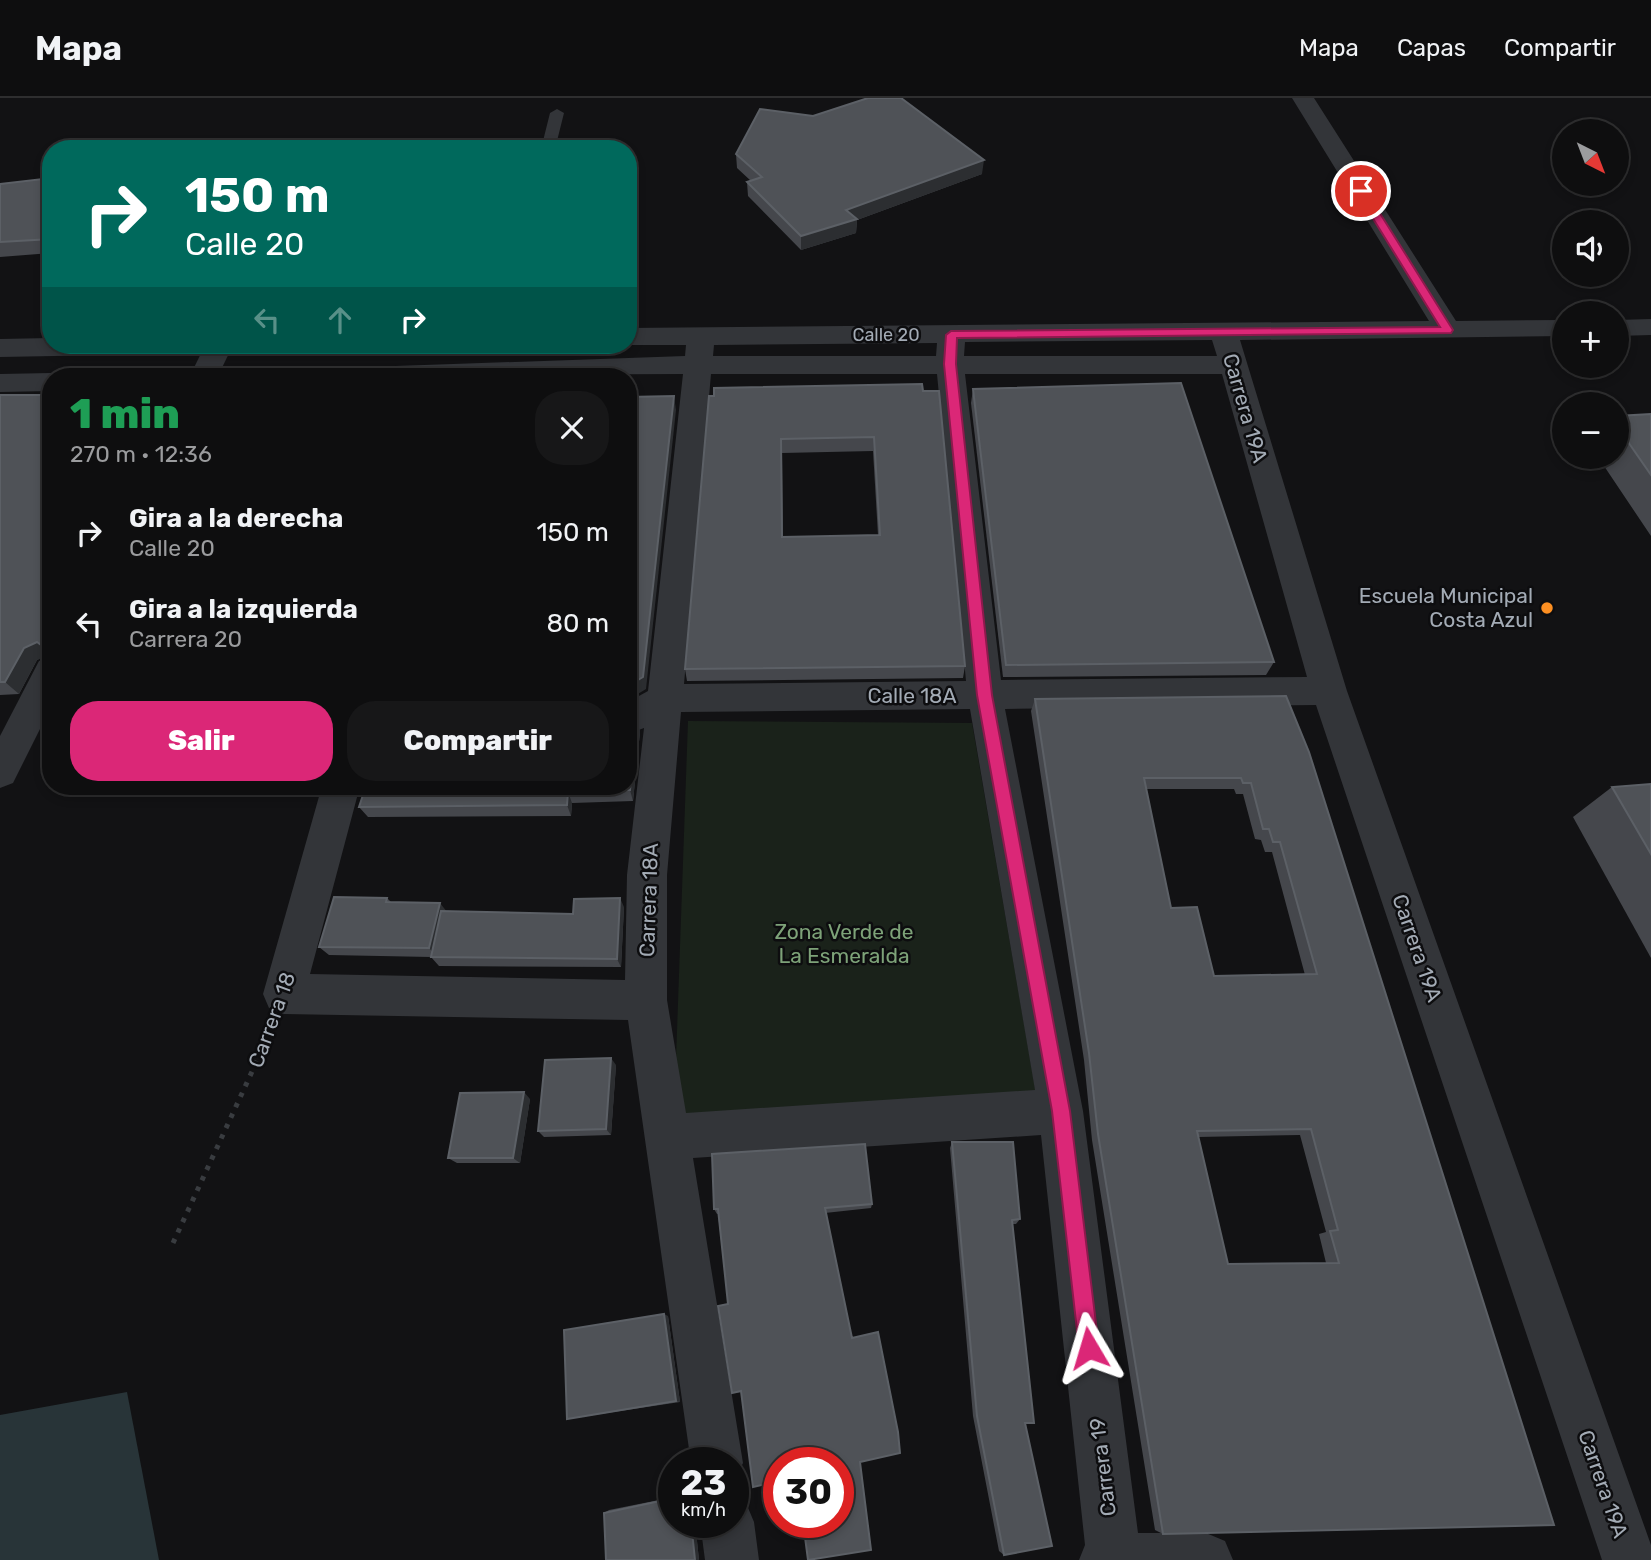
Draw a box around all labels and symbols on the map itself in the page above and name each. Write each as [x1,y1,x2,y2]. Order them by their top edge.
north arrow [1552,119,1629,196]
pin [1331,161,1391,221]
street label: Calle 20 [852,324,920,346]
street label: Carrera 19A [1218,350,1273,465]
place label: Escuela Municipal Costa Azul [1359,583,1533,632]
marker: Escuela Municipal Costa Azul [1539,600,1555,616]
street label: Calle 18A [867,683,957,708]
street label: Carrera 18A [634,843,663,957]
street label: Carrera 19A [1387,891,1448,1005]
park label: Zona Verde de La Esmeralda [774,919,914,968]
street label: Carrera 18 [243,969,300,1071]
position arrow [1052,1311,1126,1385]
street label: Carrera 19 [1084,1416,1121,1518]
street label: Carrera 19A [1573,1427,1634,1541]
speed limit sign: 30 [763,1447,854,1538]

